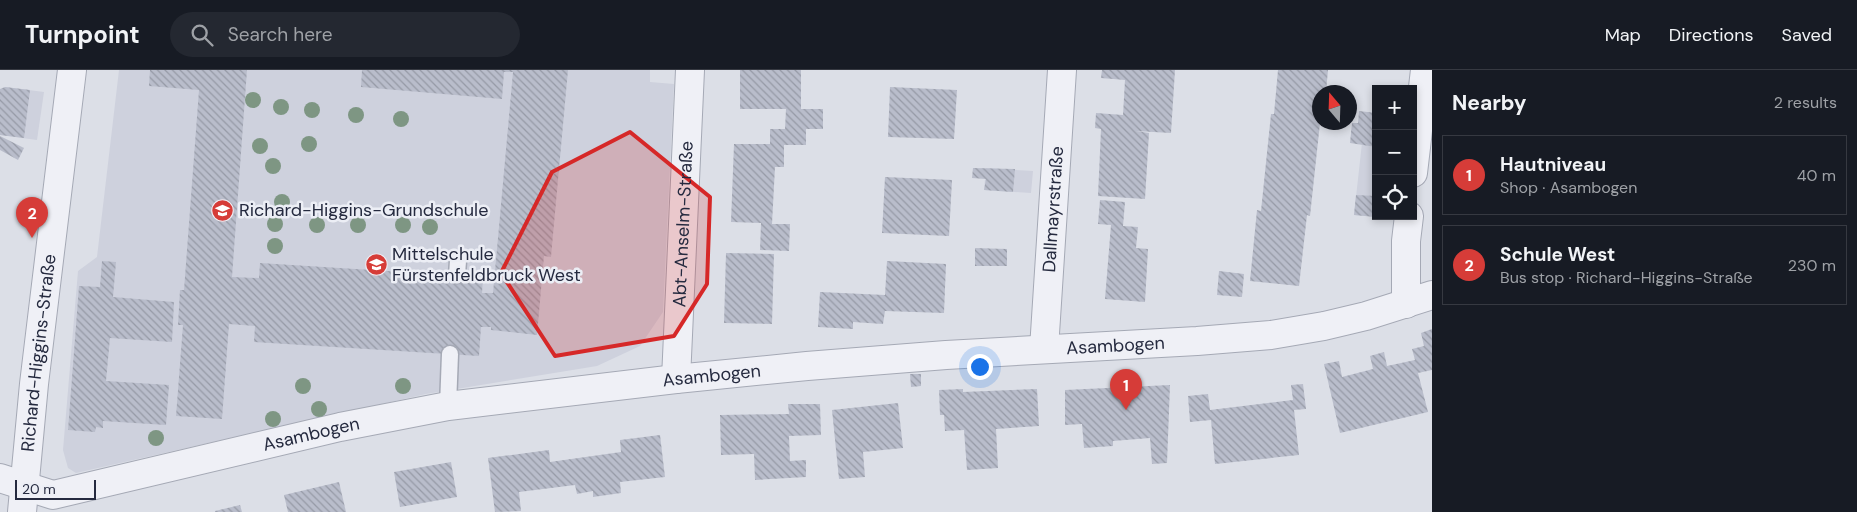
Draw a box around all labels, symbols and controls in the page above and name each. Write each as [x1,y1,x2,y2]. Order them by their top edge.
search box [170,12,520,57]
text: Turnpoint [25,19,140,50]
icon: search [188,21,216,49]
text: Search here [228,22,333,47]
text: Map [1605,23,1641,47]
text: Directions [1669,23,1754,47]
text: Saved [1782,23,1832,47]
north arrow [1312,85,1357,130]
map controls [1372,85,1417,220]
button: + [1372,85,1417,130]
text: Nearby [1452,89,1526,117]
text: 2 results [1774,92,1837,113]
button: − [1372,130,1417,175]
street label: Abt-Anselm-Straße [667,140,699,308]
street label: Dallmayrstraße [1037,145,1069,273]
text: Hautniveau [1500,152,1606,177]
text: 1 [1466,165,1472,186]
text: 40 m [1797,165,1836,186]
button: locate [1372,175,1417,220]
text: Shop · Asambogen [1500,177,1637,198]
pin: 2 [16,197,48,238]
school or university icon: Richard-Higgins-Grundschule [211,198,235,222]
place label: Richard-Higgins-Grundschule [239,198,488,222]
place label: Mittelschule Fürstenfeldbruck West [392,242,581,287]
text: Schule West [1500,242,1615,267]
school or university icon: Mittelschule Fürstenfeldbruck West [364,252,388,276]
street label: Richard-Higgins-Straße [16,253,62,453]
text: 2 [1464,255,1474,276]
text: 230 m [1788,255,1836,276]
text: Bus stop · Richard-Higgins-Straße [1500,267,1753,288]
street label: Asambogen [1066,331,1165,360]
your location [967,354,993,380]
street label: Asambogen [661,359,762,393]
pin: 1 [1110,369,1142,410]
street label: Asambogen [260,411,362,457]
scale bar [15,477,96,500]
text: 20 m [22,480,56,498]

